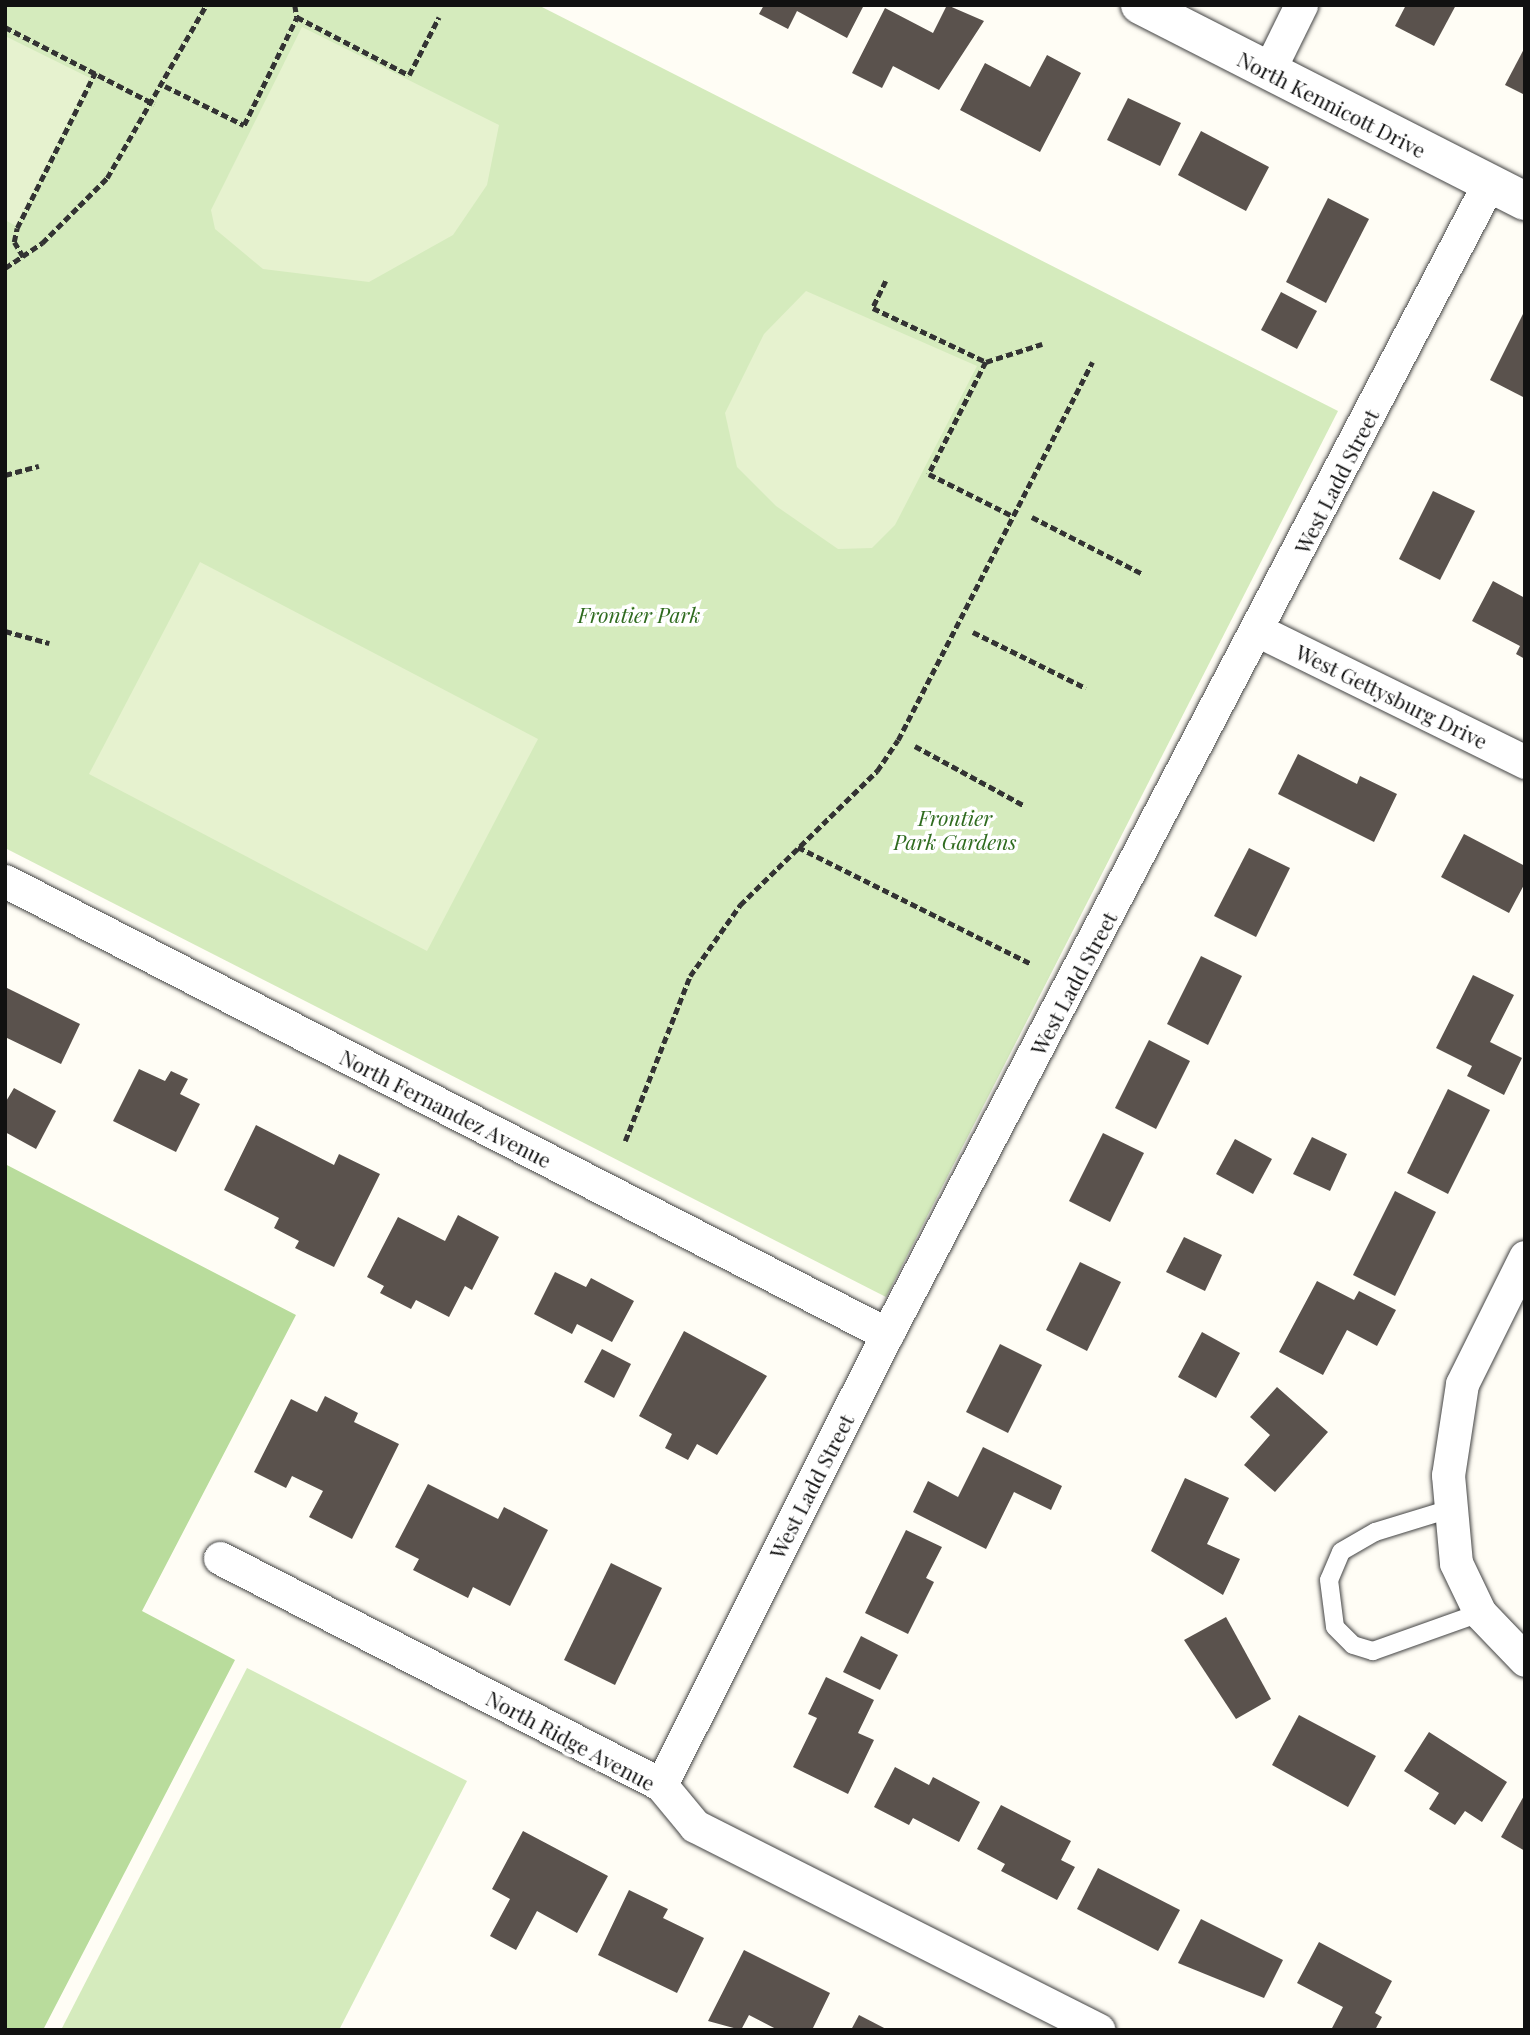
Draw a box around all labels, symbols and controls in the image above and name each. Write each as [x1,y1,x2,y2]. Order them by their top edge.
street label: North Kennicott Drive [1233,45,1431,163]
street label: West Ladd Street [1289,404,1383,558]
park label: Frontier Park [578,601,700,627]
street label: West Gettysburg Drive [1292,639,1492,753]
park label: Frontier Park Gardens [893,804,1017,854]
street label: West Ladd Street [1025,907,1121,1059]
street label: North Fernandez Avenue [336,1044,556,1172]
street label: West Ladd Street [764,1409,858,1563]
street label: North Ridge Avenue [482,1685,660,1795]

